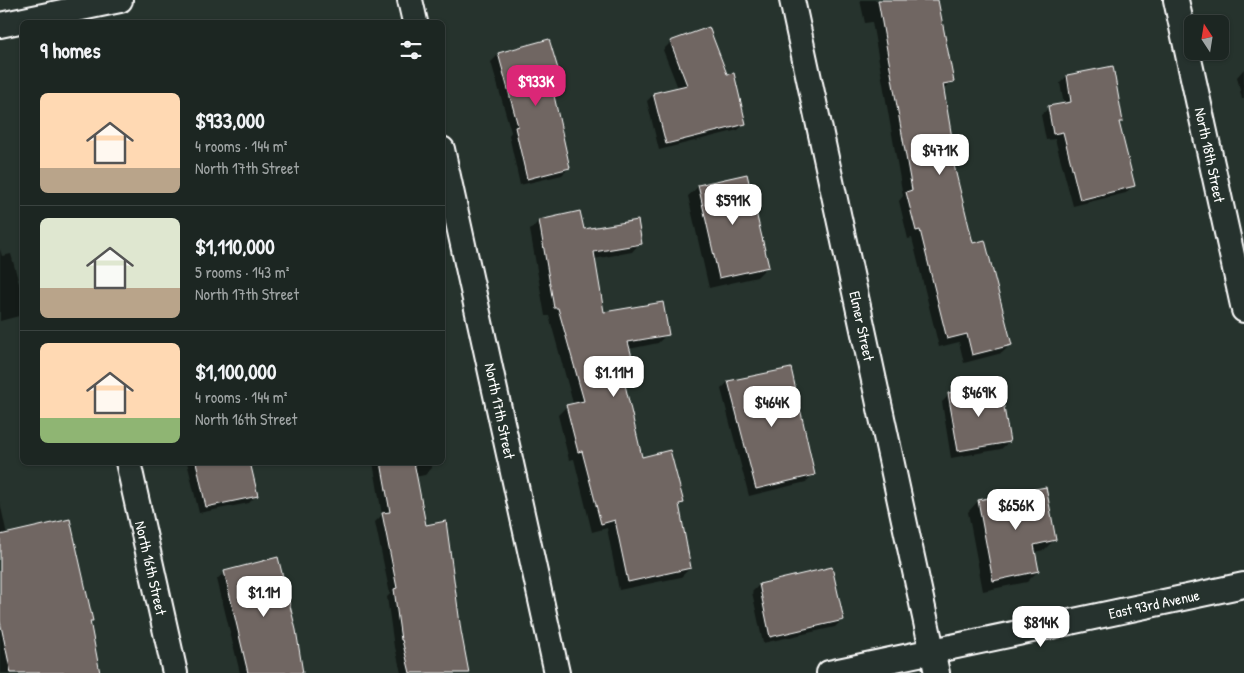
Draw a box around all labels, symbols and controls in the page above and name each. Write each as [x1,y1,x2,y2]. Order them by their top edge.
north arrow [1184,15,1229,60]
map controls [1184,15,1229,60]
text: 9 homes [40,36,101,65]
icon: filters [397,36,425,64]
pin: $933K [501,64,571,107]
text: $933K [518,70,554,92]
text: $933,000 [195,106,265,135]
street label: North 18th Street [1190,106,1230,205]
icon: home [80,113,140,173]
pin: $471K [905,134,975,176]
text: 4 rooms · 144 m² [195,135,287,157]
text: $471K [922,139,958,161]
text: North 17th Street [195,157,299,179]
pin: $591K [698,184,768,226]
text: $591K [716,189,750,211]
text: $1,110,000 [195,232,275,261]
icon: home [80,238,140,298]
text: 5 rooms · 143 m² [195,261,289,283]
text: North 17th Street [195,283,299,305]
street label: Elmer Street [844,289,880,364]
pin: $1.11M [573,356,655,398]
text: $1,100,000 [195,357,276,386]
street label: North 17th Street [480,361,521,462]
text: $1.11M [595,361,633,383]
icon: home [80,363,140,423]
pin: $469K [944,376,1014,418]
text: $469K [962,381,996,403]
text: 4 rooms · 144 m² [195,386,287,408]
pin: $464K [737,386,807,428]
text: $464K [755,391,789,413]
text: North 16th Street [195,408,297,430]
pin: $656K [981,488,1051,531]
text: $656K [998,494,1034,516]
street label: North 16th Street [130,519,172,618]
pin: $1.1M [229,576,299,618]
text: $1.1M [248,581,280,603]
street label: East 93rd Avenue [1107,584,1201,624]
pin: $814K [1006,606,1076,648]
text: $814K [1023,611,1059,633]

